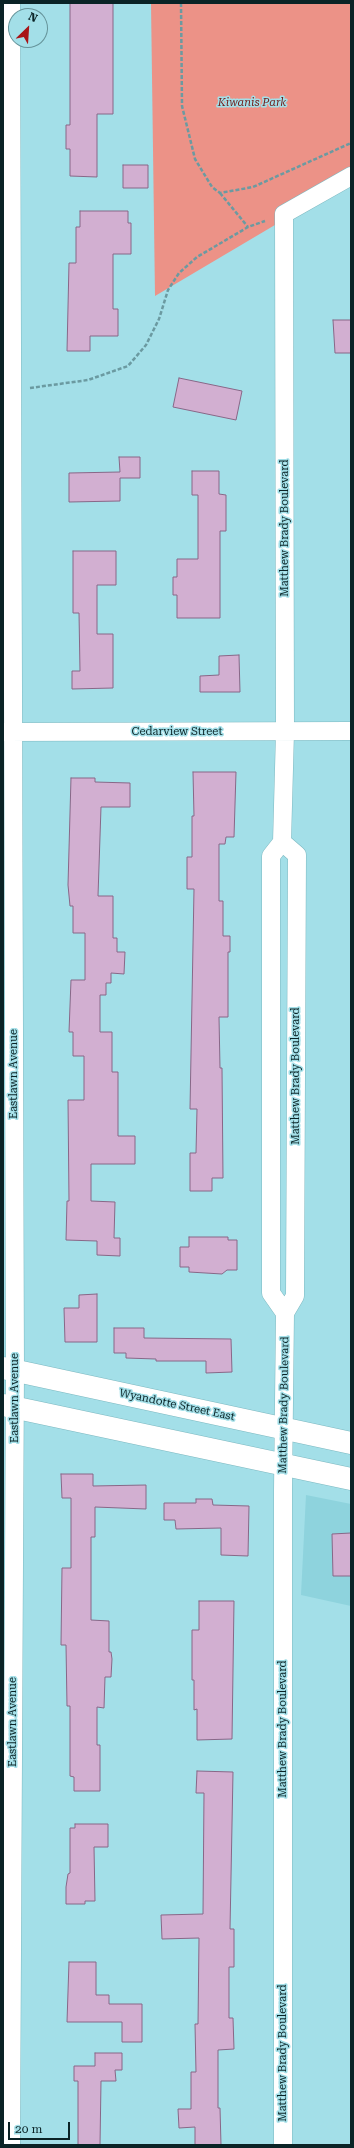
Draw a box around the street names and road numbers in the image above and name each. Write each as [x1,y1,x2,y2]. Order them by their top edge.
street label: Matthew Brady Boulevard [278,459,292,597]
street label: Cedarview Street [131,725,223,739]
street label: Matthew Brady Boulevard [289,1007,303,1145]
street label: Eastlawn Avenue [7,1029,21,1119]
street label: Matthew Brady Boulevard [276,1336,292,1474]
street label: Eastlawn Avenue [8,1353,22,1443]
street label: Wyandotte Street East [118,1386,236,1424]
street label: Matthew Brady Boulevard [276,1660,290,1798]
street label: Eastlawn Avenue [6,1677,20,1767]
street label: Matthew Brady Boulevard [276,1984,290,2122]

